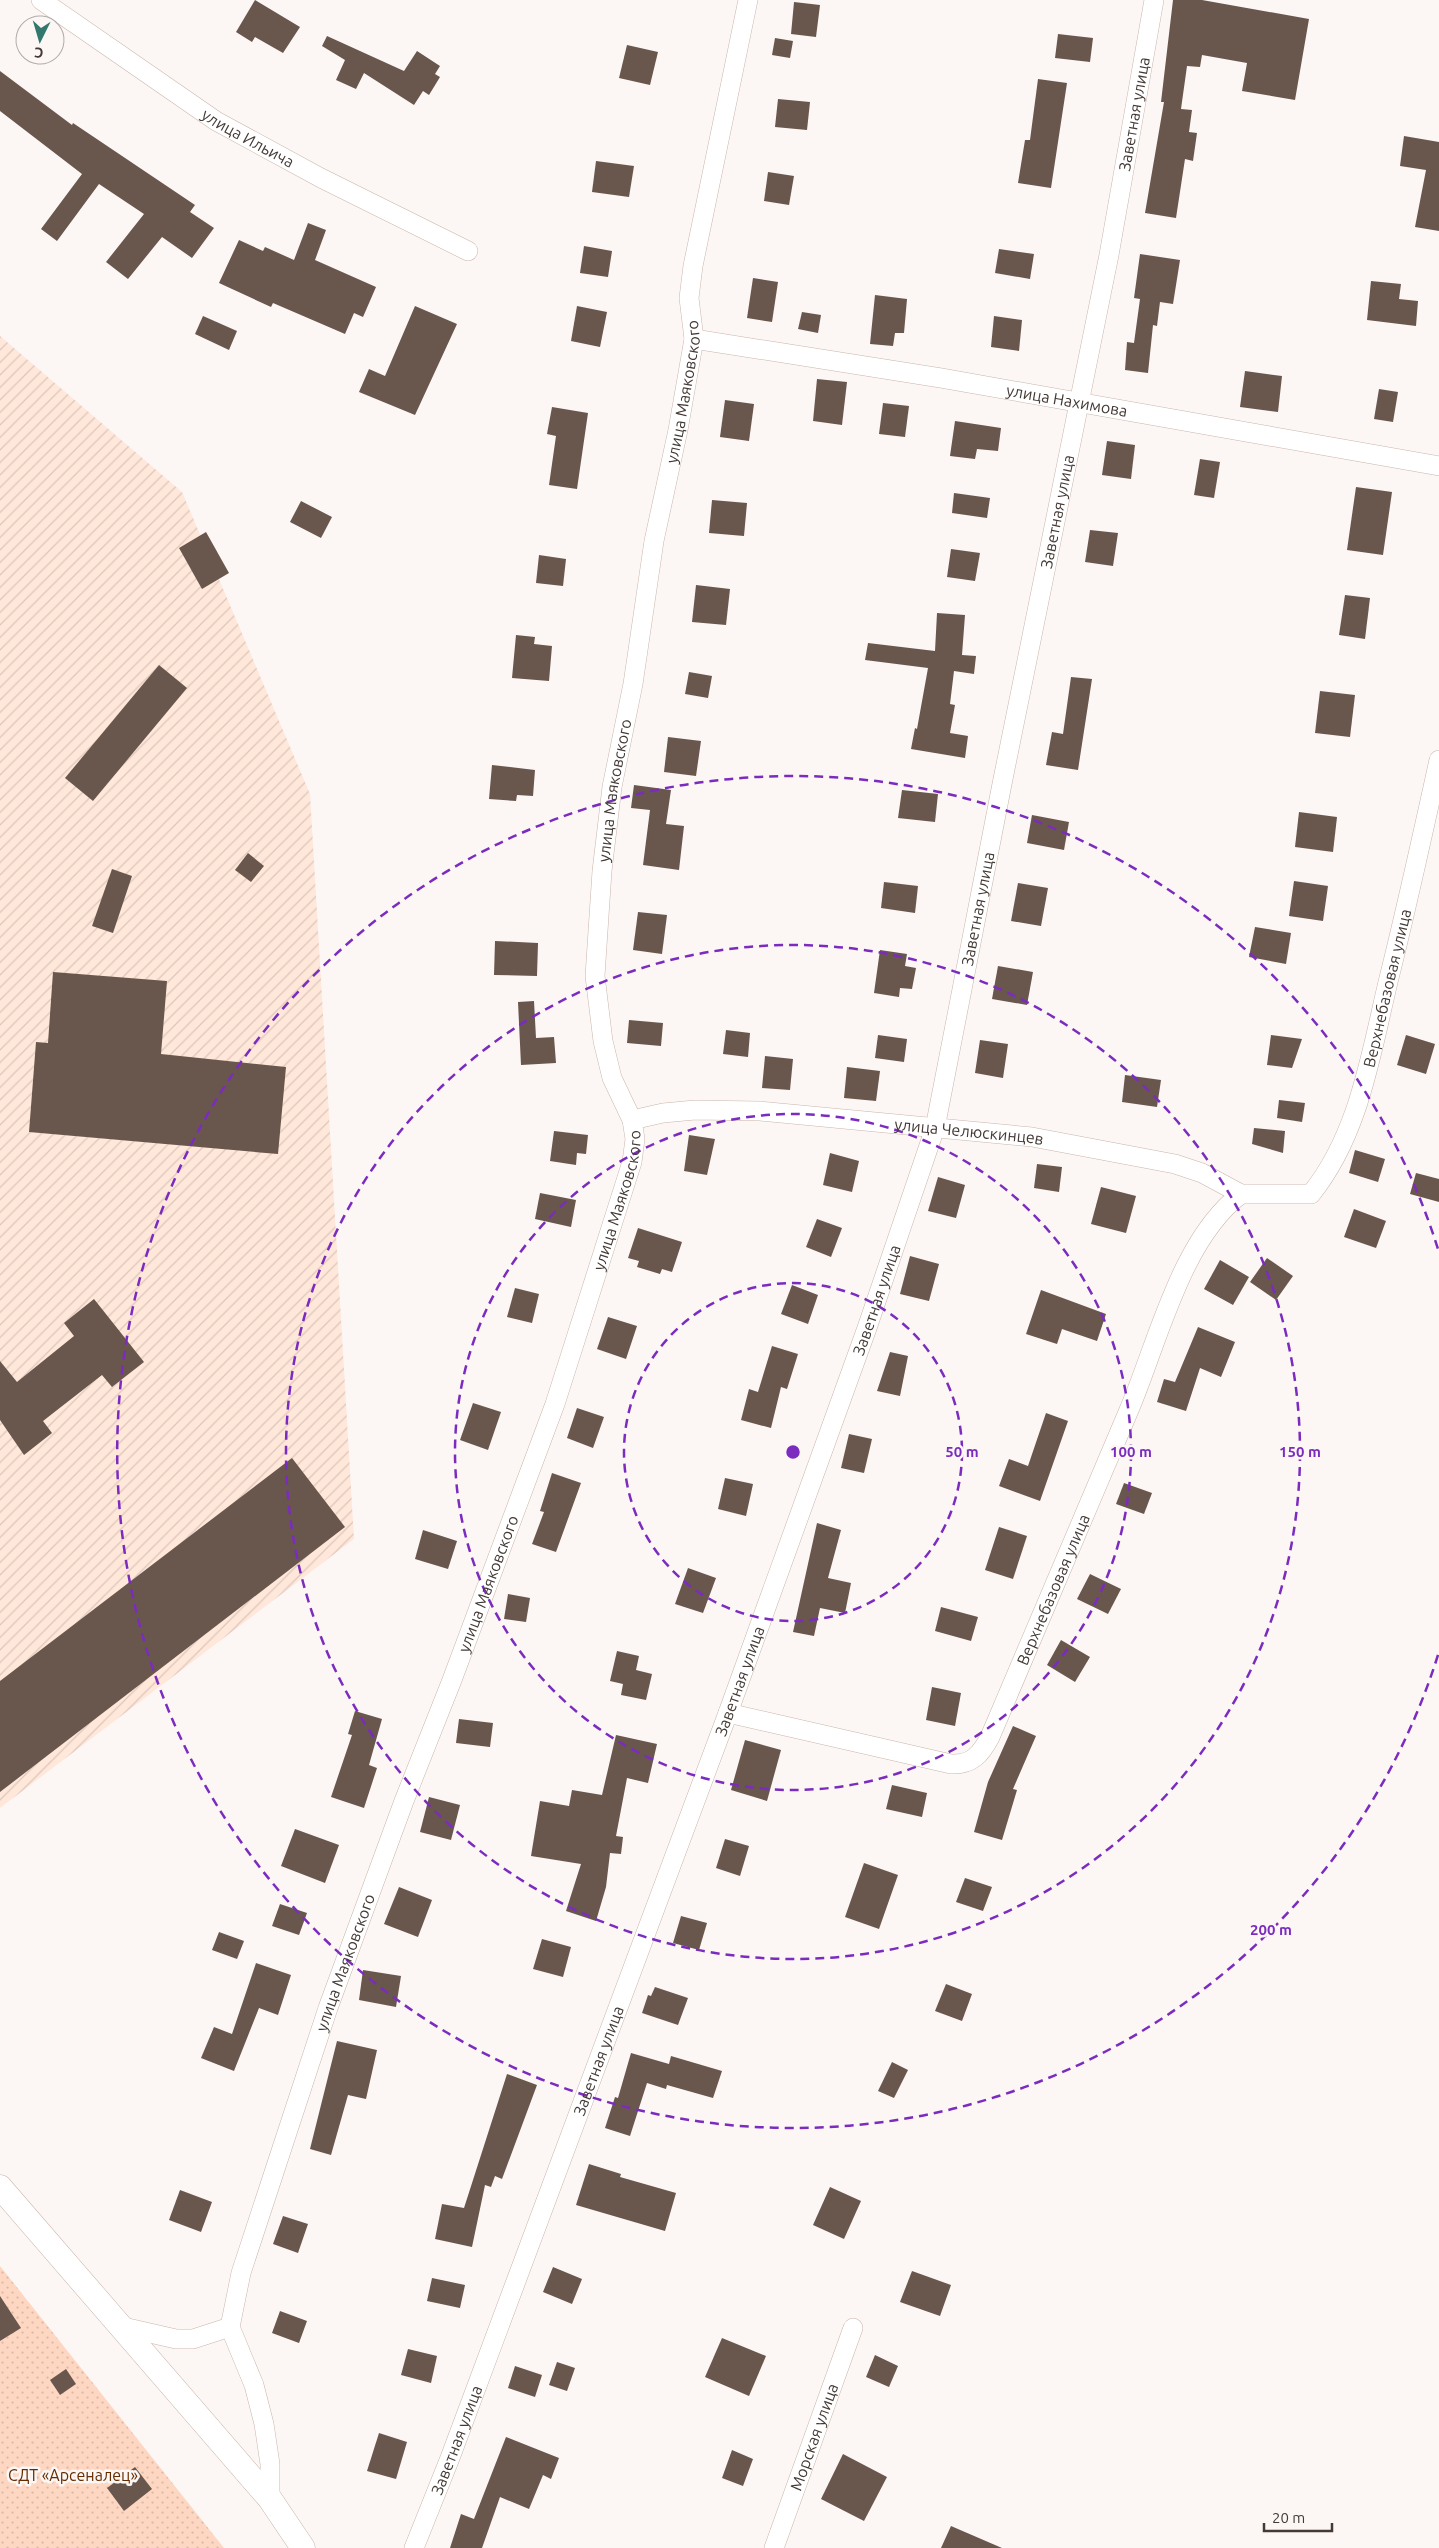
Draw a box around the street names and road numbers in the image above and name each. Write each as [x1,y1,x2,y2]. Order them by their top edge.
street label: Заветная улица [1115,55,1153,173]
street label: улица Ильича [198,105,297,171]
street label: улица Маяковского [662,319,703,465]
street label: улица Нахимова [1005,381,1129,420]
street label: Заветная улица [1037,453,1077,570]
street label: улица Маяковского [594,717,635,863]
street label: Заветная улица [958,850,998,967]
street label: Верхнебазовая улица [1360,907,1414,1069]
street label: улица Челюскинцев [894,1115,1045,1148]
street label: улица Маяковского [589,1129,644,1273]
street label: Заветная улица [849,1242,904,1358]
street label: Верхнебазовая улица [1013,1511,1093,1668]
street label: улица Маяковского [454,1513,522,1655]
street label: Заветная улица [711,1624,768,1739]
street label: улица Маяковского [312,1891,378,2034]
street label: Заветная улица [570,2003,627,2118]
street label: Морская улица [786,2381,841,2493]
street label: Заветная улица [427,2383,485,2497]

